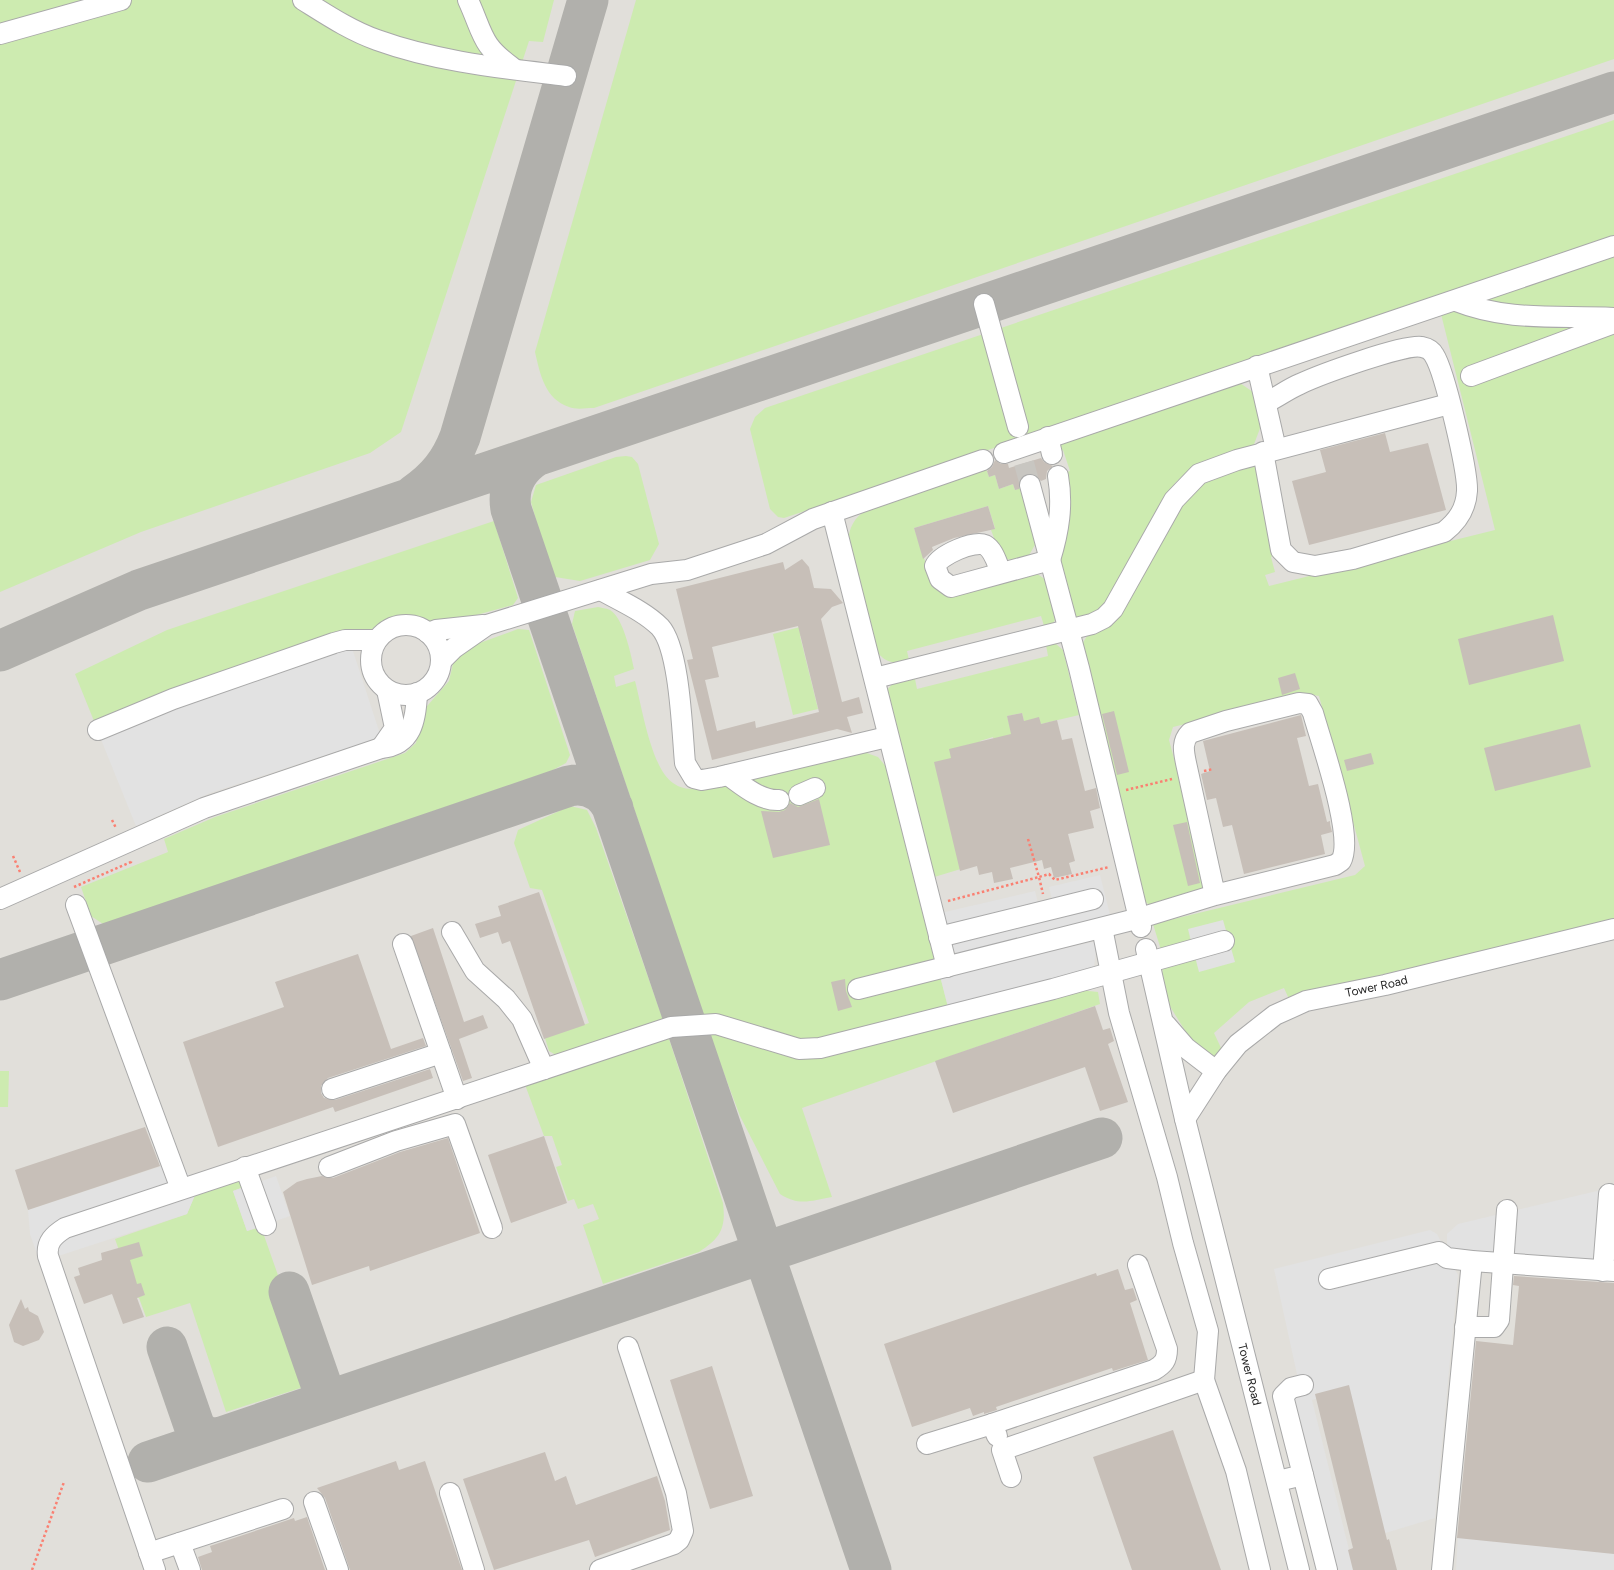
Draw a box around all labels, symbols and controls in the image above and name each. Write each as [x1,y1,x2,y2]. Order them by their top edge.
street label: Tower Road [1344,973,1409,1000]
street label: Tower Road [1235,1342,1264,1407]

